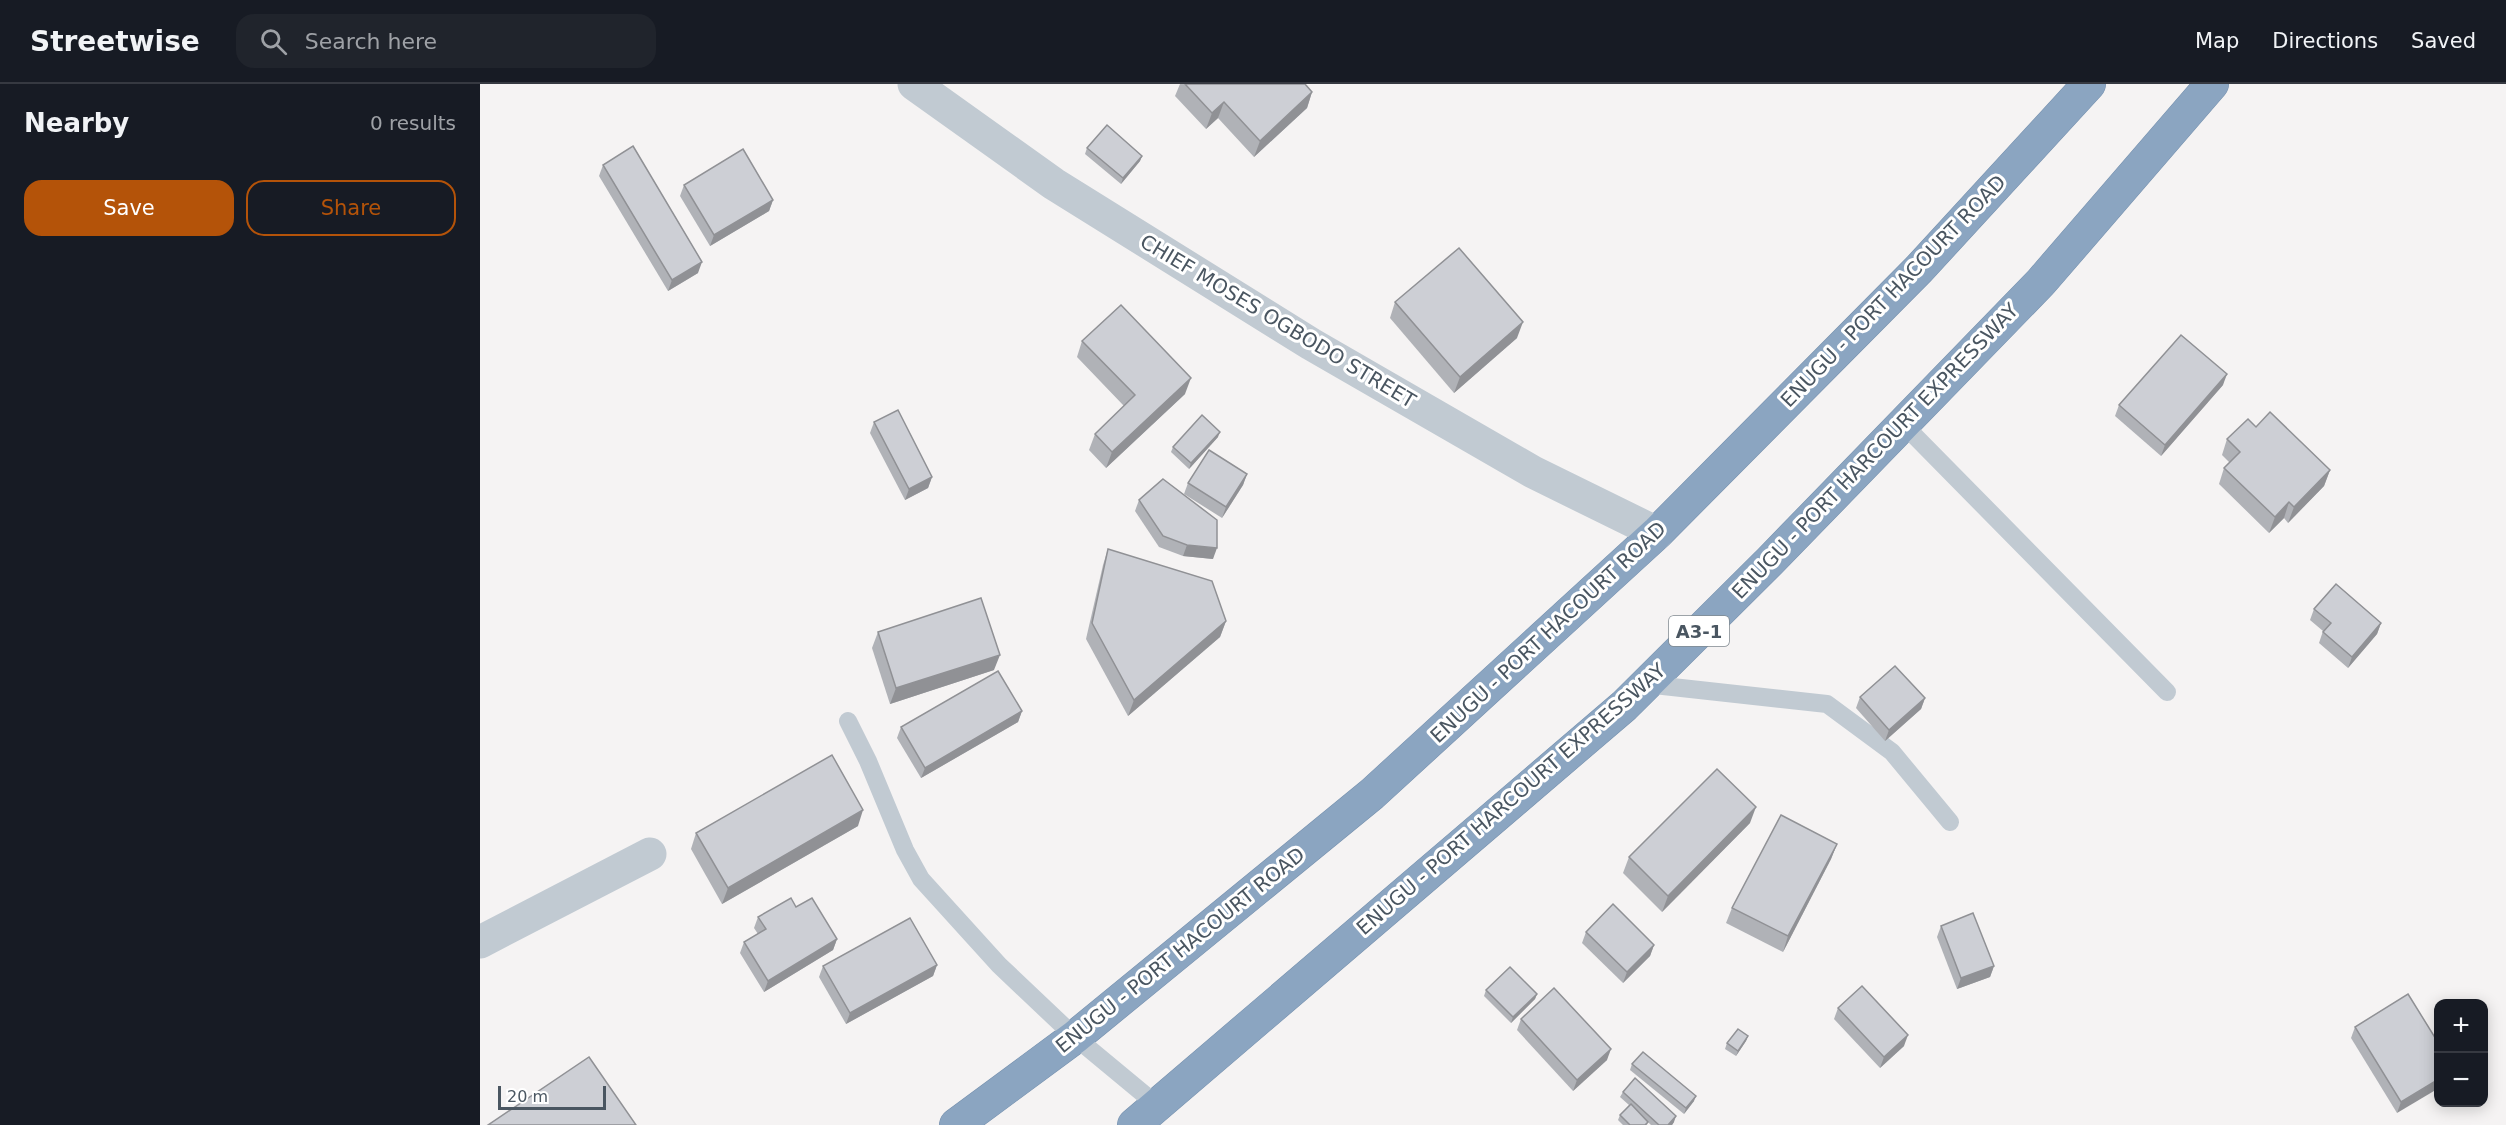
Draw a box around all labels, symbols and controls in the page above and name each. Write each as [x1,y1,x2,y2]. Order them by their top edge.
search box [236,14,656,68]
text: Streetwise [30,25,200,58]
icon: search [257,25,290,58]
text: Search here [305,29,437,54]
text: Map [2195,29,2239,53]
text: Directions [2272,29,2378,53]
text: Saved [2411,29,2476,53]
text: Nearby [24,108,129,138]
text: 0 results [370,111,456,135]
street label: ENUGU - PORT HACOURT ROAD [1776,170,2010,412]
button: Save [24,180,234,236]
button: Share [246,180,456,236]
street label: CHIEF MOSES OGBODO STREET [1136,229,1421,413]
street label: ENUGU - PORT HARCOURT EXPRESSWAY [1727,298,2024,604]
street label: ENUGU - PORT HACOURT ROAD [1425,516,1671,748]
road number: A3-1 [1669,616,1729,646]
street label: ENUGU - PORT HARCOURT EXPRESSWAY [1352,658,1671,940]
street label: ENUGU - PORT HACOURT ROAD [1051,842,1309,1058]
map controls [2434,999,2488,1107]
button: + [2434,999,2488,1053]
button: − [2434,1053,2488,1107]
scale bar [498,1083,606,1110]
text: 20 m [507,1087,548,1106]

